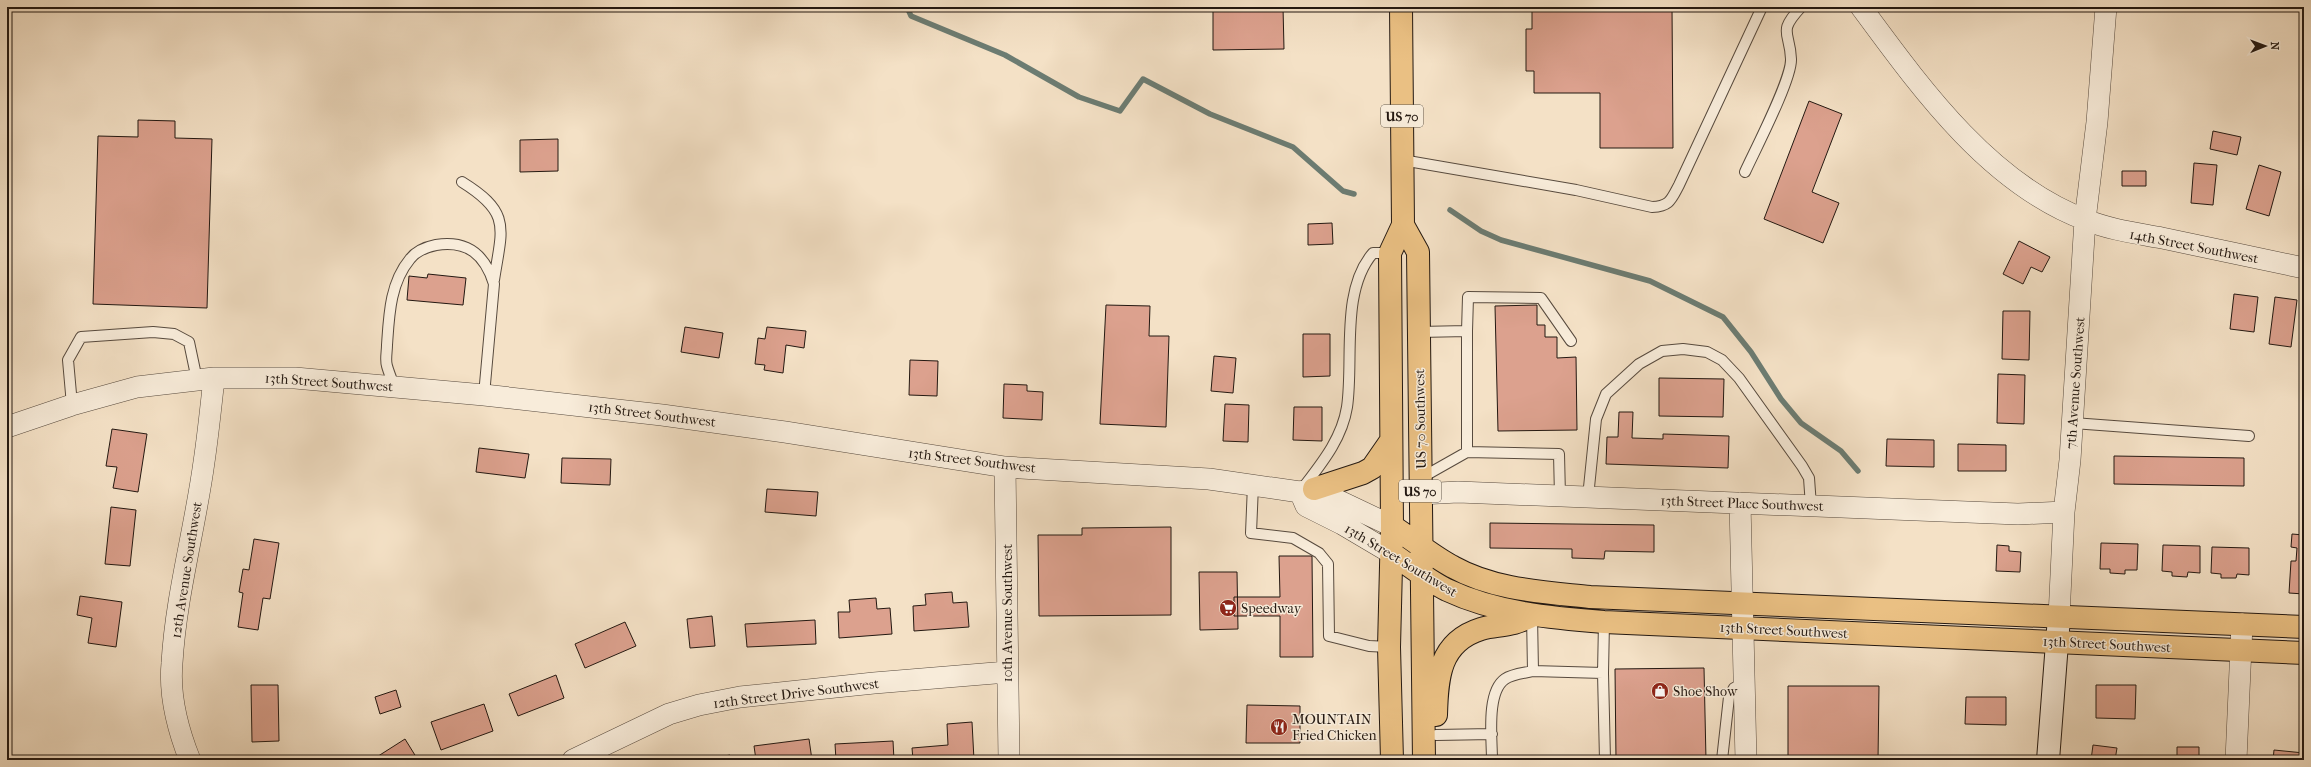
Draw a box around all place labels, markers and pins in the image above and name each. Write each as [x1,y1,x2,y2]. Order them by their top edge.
supermarket icon: Speedway [1218,598,1238,618]
place label: Speedway [1241,600,1302,617]
shop icon: Shoe Show [1650,681,1670,701]
place label: Shoe Show [1673,683,1738,700]
place label: MOUNTAIN Fried Chicken [1292,711,1377,744]
restaurant icon: MOUNTAIN Fried Chicken [1269,717,1289,737]

